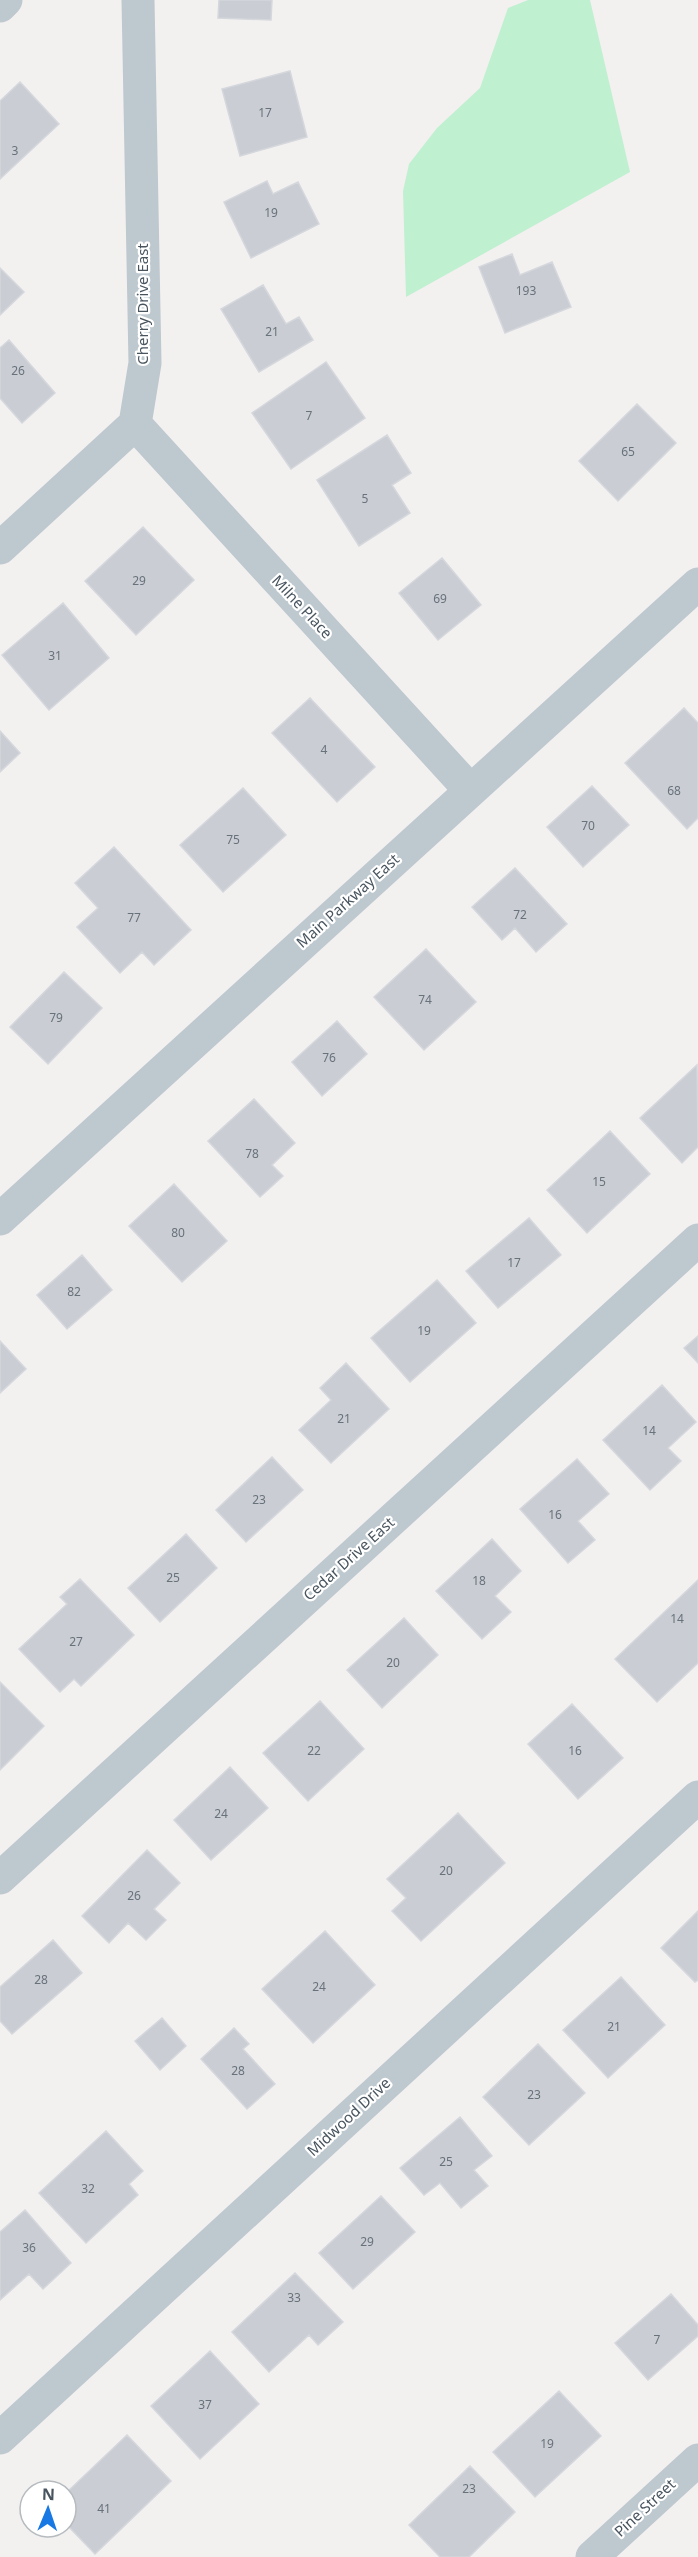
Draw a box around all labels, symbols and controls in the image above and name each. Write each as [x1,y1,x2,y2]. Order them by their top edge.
house number: 17 [258,104,272,121]
house number: 3 [12,142,19,159]
house number: 19 [264,204,278,221]
street label: Cherry Drive East [132,243,152,365]
house number: 193 [516,282,536,299]
house number: 21 [265,323,279,340]
house number: 26 [11,362,25,379]
house number: 7 [306,407,313,424]
house number: 65 [621,443,635,460]
house number: 5 [362,490,369,507]
street label: Milne Place [268,570,337,642]
house number: 29 [132,572,146,589]
house number: 69 [433,590,447,607]
house number: 31 [48,647,62,664]
house number: 4 [321,741,328,758]
house number: 68 [667,782,681,799]
house number: 70 [581,817,595,834]
house number: 75 [226,831,240,848]
street label: Main Parkway East [292,848,403,952]
house number: 72 [513,906,527,923]
house number: 77 [127,909,141,926]
house number: 74 [418,991,432,1008]
house number: 79 [49,1009,63,1026]
house number: 76 [322,1049,336,1066]
house number: 78 [245,1145,259,1162]
house number: 15 [592,1173,606,1190]
house number: 80 [171,1224,185,1241]
house number: 17 [507,1254,521,1271]
house number: 82 [67,1283,81,1300]
house number: 19 [417,1322,431,1339]
house number: 21 [337,1410,351,1427]
house number: 14 [642,1422,656,1439]
house number: 23 [252,1491,266,1508]
house number: 16 [548,1506,562,1523]
street label: Cedar Drive East [299,1512,399,1605]
house number: 25 [166,1569,180,1586]
house number: 18 [472,1572,486,1589]
house number: 14 [670,1610,684,1627]
house number: 27 [69,1633,83,1650]
house number: 20 [386,1654,400,1671]
house number: 22 [307,1742,321,1759]
house number: 16 [568,1742,582,1759]
house number: 24 [214,1805,228,1822]
house number: 20 [439,1862,453,1879]
house number: 26 [127,1887,141,1904]
house number: 28 [34,1971,48,1988]
house number: 24 [312,1978,326,1995]
house number: 21 [607,2018,621,2035]
house number: 28 [231,2062,245,2079]
street label: Midwood Drive [302,2073,394,2160]
house number: 23 [527,2086,541,2103]
house number: 25 [439,2153,453,2170]
house number: 32 [81,2180,95,2197]
house number: 29 [360,2233,374,2250]
house number: 36 [22,2239,36,2256]
house number: 33 [287,2289,301,2306]
house number: 7 [654,2331,661,2348]
house number: 37 [198,2396,212,2413]
house number: 19 [540,2435,554,2452]
street label: Pine Street [610,2473,680,2541]
north arrow [18,2479,78,2539]
house number: 23 [462,2480,476,2497]
text: N [42,2483,55,2505]
house number: 41 [97,2500,111,2517]

